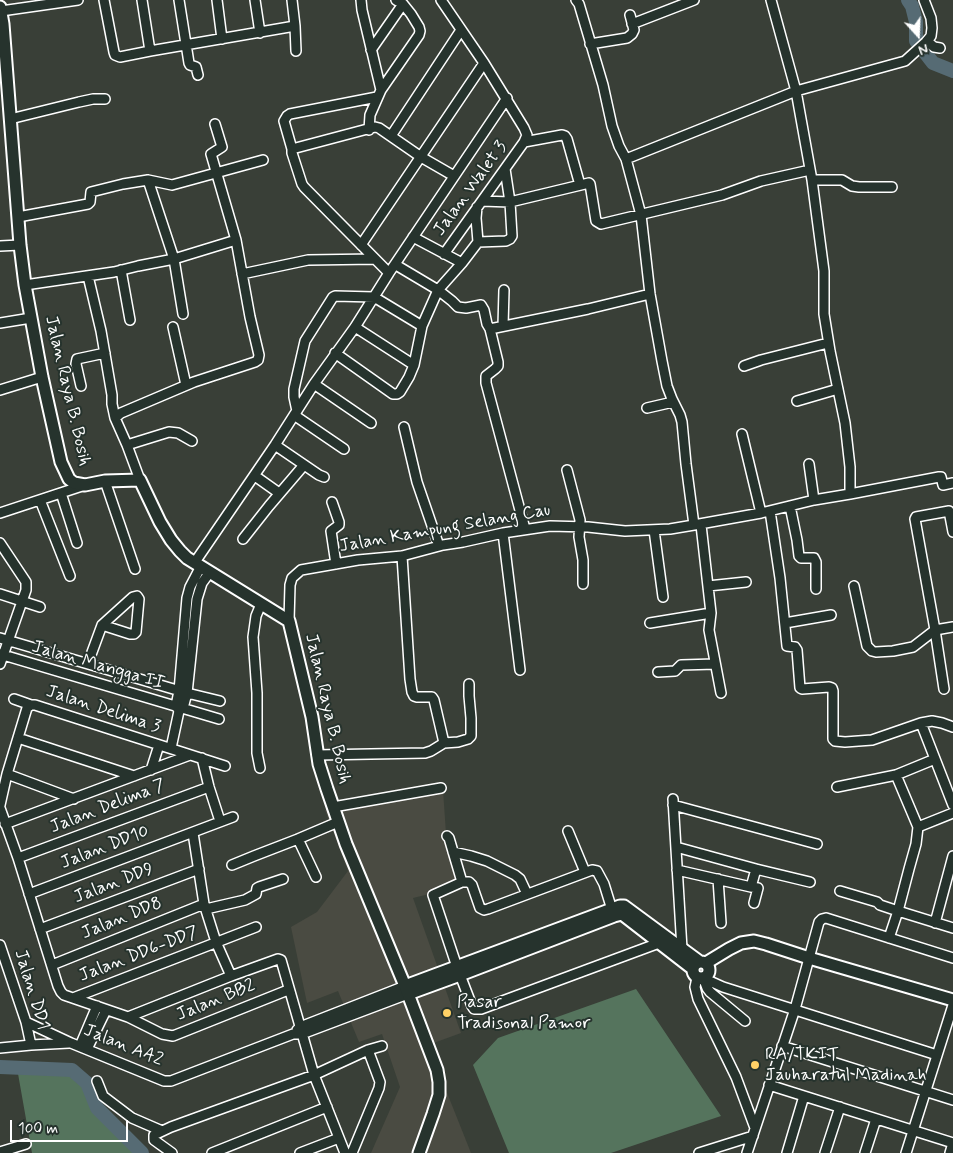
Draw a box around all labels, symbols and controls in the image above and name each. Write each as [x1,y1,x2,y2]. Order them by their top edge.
north arrow [893,10,943,60]
text: N [916,39,931,59]
street label: Jalan Walet 3 [429,137,513,241]
street label: Jalan Raya B. Bosih [39,314,95,468]
street label: Jalan Kampung Selang Cau [338,500,552,558]
street label: Jalan Raya B. Bosih [299,632,355,786]
street label: Jalan Mangga II [29,637,167,695]
street label: Jalan Delima 3 [43,681,163,739]
street label: Jalan Delima 7 [47,775,169,839]
street label: Jalan DD10 [58,821,152,875]
street label: Jalan DD9 [71,859,157,909]
street label: Jalan DD8 [79,893,165,945]
street label: Jalan DD6-DD7 [76,922,202,988]
street label: Jalan DD1 [9,947,53,1033]
street label: Jalan BB2 [173,975,259,1027]
place label: Pasar Tradisonal Pamor [457,992,590,1034]
marker: Pasar Tradisonal Pamor [441,1007,453,1019]
street label: Jalan AA2 [80,1020,166,1072]
place label: RA/TKIT Jauharatul Madinah [765,1044,927,1086]
marker: RA/TKIT Jauharatul Madinah [749,1059,761,1071]
scale bar [12,1110,130,1142]
text: 100 m [18,1119,58,1139]

